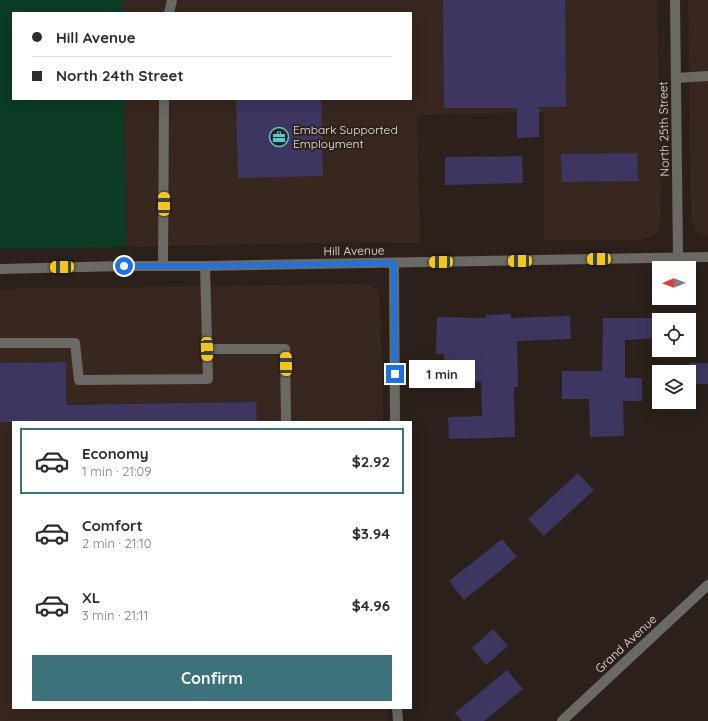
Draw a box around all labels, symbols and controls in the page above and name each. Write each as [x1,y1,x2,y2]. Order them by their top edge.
text: Hill Avenue [56,28,136,47]
text: North 24th Street [56,66,184,85]
street label: North 25th Street [655,81,672,177]
place label: Embark Supported Employment [293,122,398,151]
office icon: Embark Supported Employment [268,126,290,148]
car [158,192,170,216]
street label: Hill Avenue [323,242,385,259]
car [587,253,611,265]
car [508,255,532,267]
car [429,256,453,268]
route start [115,257,133,275]
car [50,261,74,273]
north arrow [652,261,696,305]
map controls [652,261,696,409]
button: locate [652,313,696,357]
car [201,337,213,361]
car [280,352,292,376]
callout: 1 min [409,360,475,388]
route end [386,365,404,383]
button: layers [652,365,696,409]
text: 1 min [426,366,458,382]
icon: car [34,443,70,479]
text: Economy [82,444,149,463]
text: $2.92 [352,452,390,471]
text: 1 min · 21:09 [82,463,152,479]
icon: car [34,515,70,551]
text: Comfort [82,516,143,535]
text: $3.94 [352,524,390,543]
text: 2 min · 21:10 [82,535,152,551]
icon: car [34,587,70,623]
text: XL [82,588,100,607]
text: $4.96 [352,596,390,615]
text: 3 min · 21:11 [82,607,148,623]
street label: Grand Avenue [592,611,660,676]
button: Confirm [32,655,392,701]

